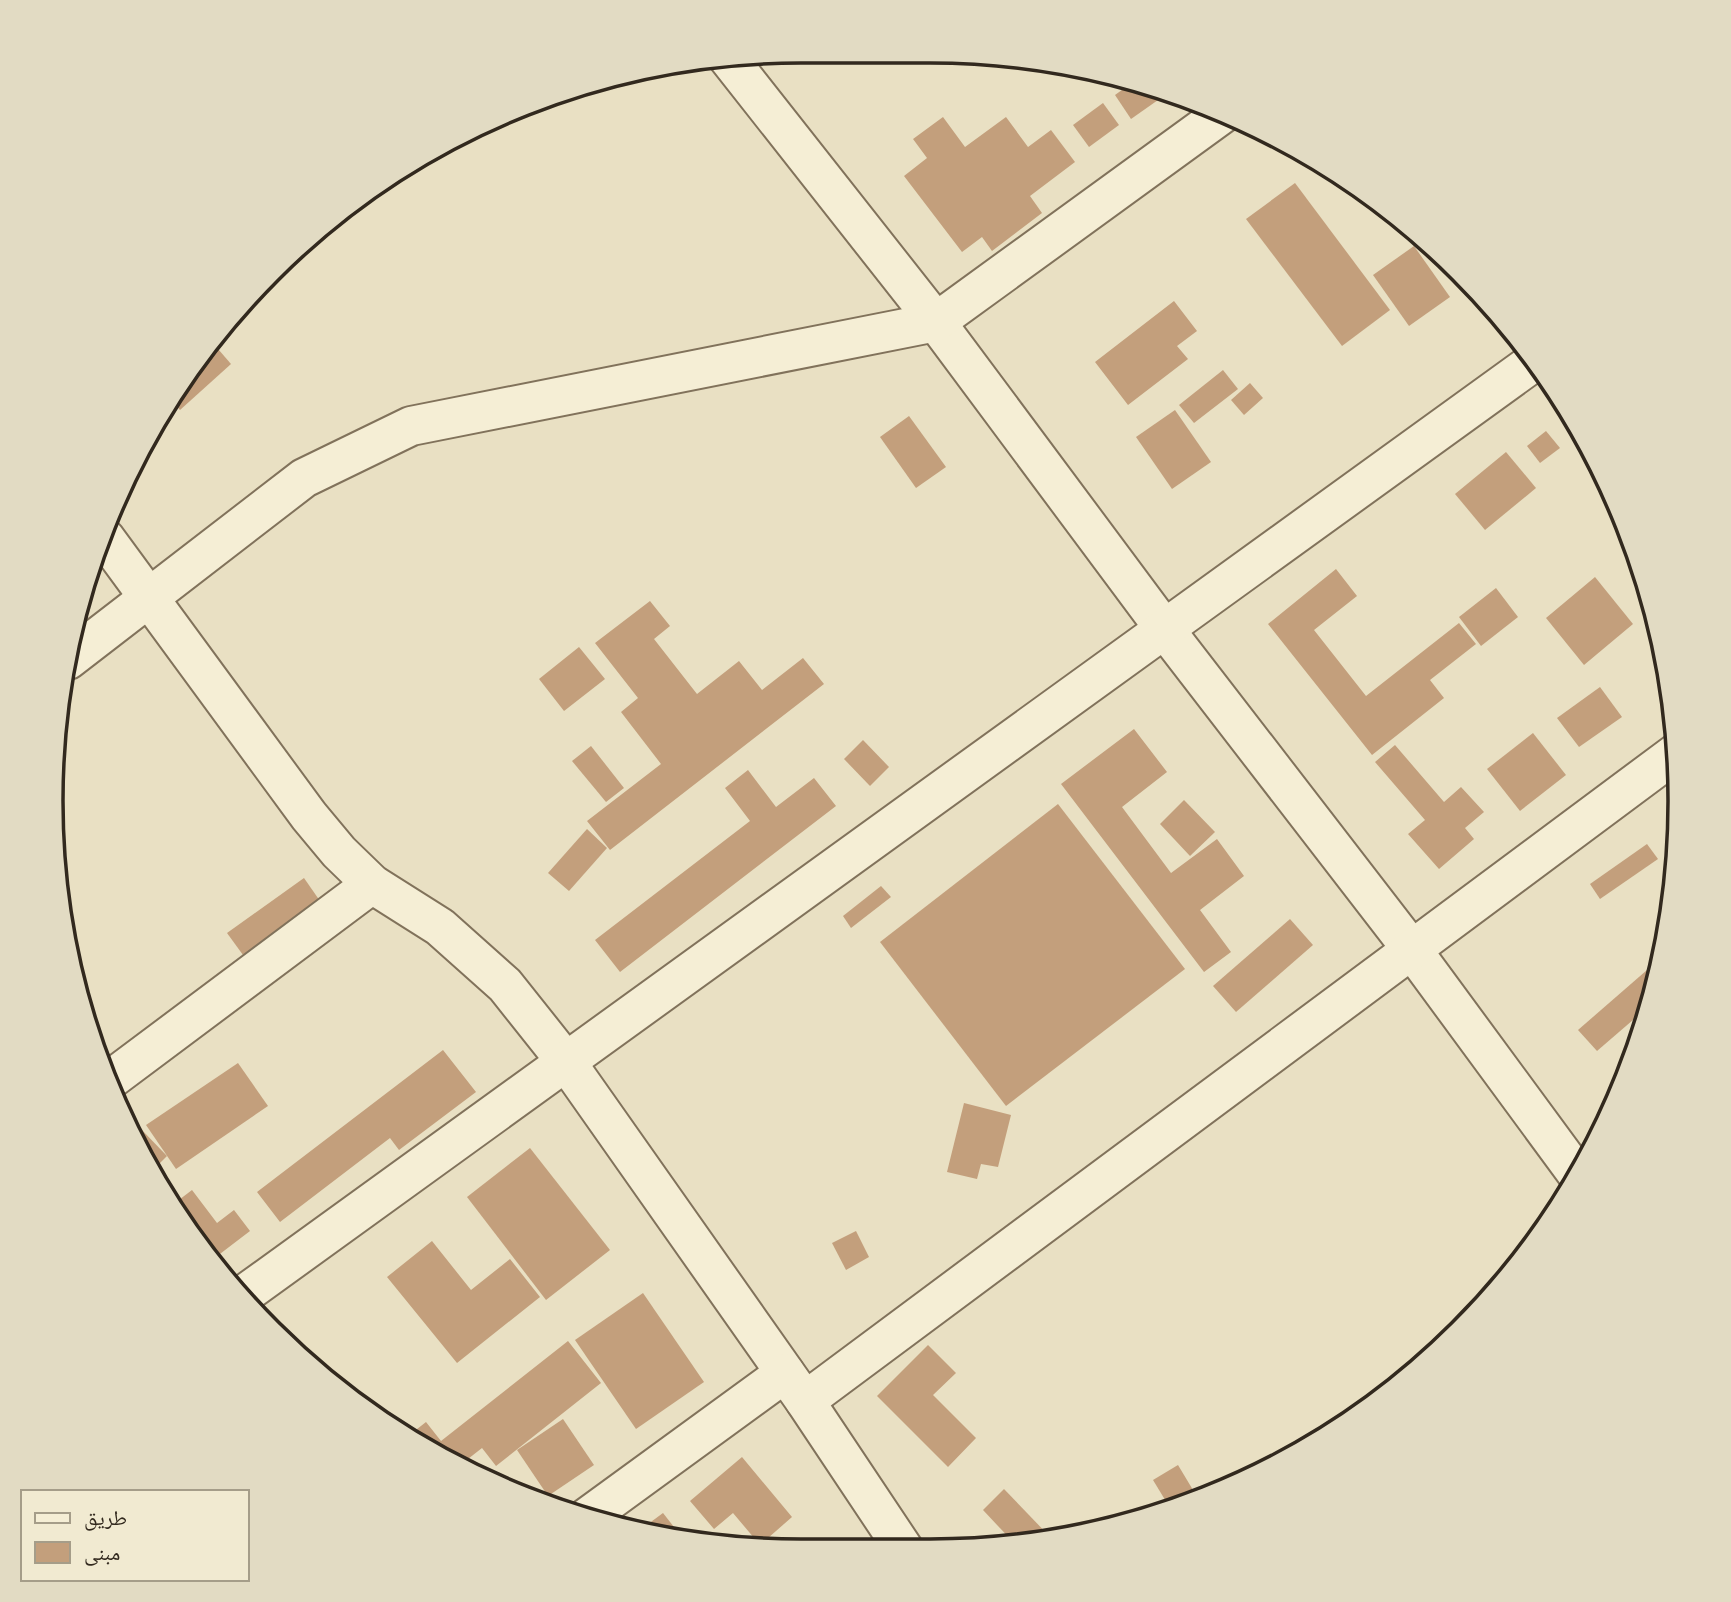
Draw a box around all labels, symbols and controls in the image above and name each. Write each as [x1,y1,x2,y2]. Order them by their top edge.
legend [21,1490,248,1581]
text: طريق [84,1504,127,1531]
text: مبنى [84,1539,120,1566]

